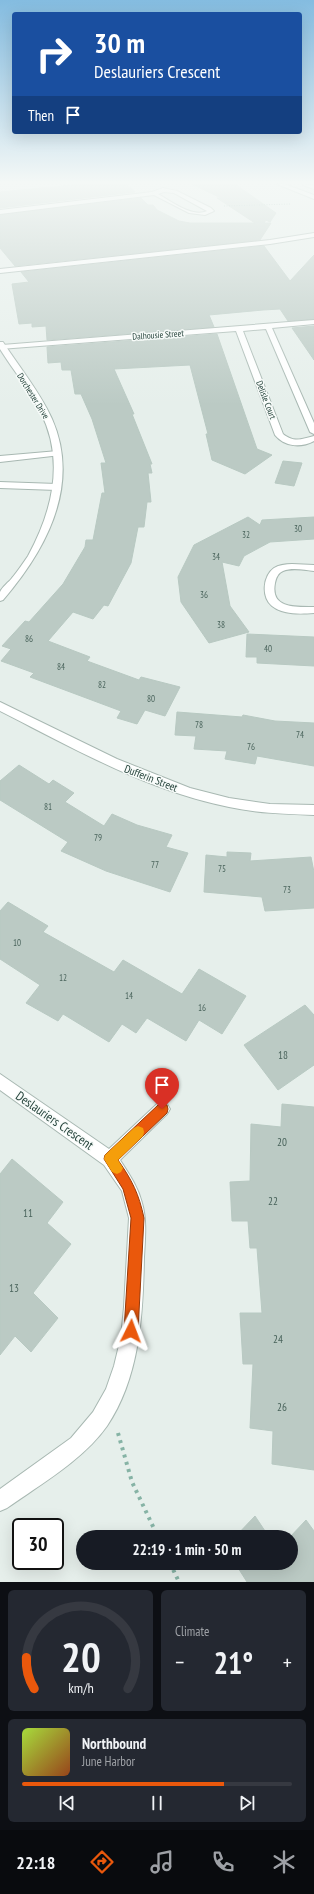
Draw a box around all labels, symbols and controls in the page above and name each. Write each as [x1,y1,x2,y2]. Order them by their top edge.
text: 30 m [94,24,145,61]
icon: right [28,28,80,80]
text: Deslauriers Crescent [94,60,220,83]
icon: arrive [62,104,84,126]
text: Then [28,106,54,125]
street label: Dalhousie Street [132,327,185,342]
street label: Dorchester Drive [15,371,52,421]
street label: Delisle Court [254,379,279,421]
house number: 30 [294,523,302,534]
house number: 32 [242,529,250,540]
house number: 34 [212,551,220,562]
house number: 36 [200,589,208,600]
house number: 38 [217,619,225,630]
house number: 86 [25,633,33,644]
house number: 40 [264,643,272,654]
house number: 84 [57,661,65,672]
house number: 82 [98,679,106,690]
house number: 80 [147,693,155,704]
house number: 78 [195,719,203,730]
house number: 74 [296,729,304,740]
house number: 76 [247,741,255,752]
street label: Dufferin Street [122,761,180,795]
house number: 81 [44,801,52,812]
house number: 79 [94,832,102,843]
house number: 77 [151,859,159,870]
house number: 75 [218,863,226,874]
house number: 73 [283,884,291,895]
house number: 10 [13,937,21,948]
house number: 12 [59,972,67,983]
house number: 14 [125,990,133,1001]
house number: 16 [198,1002,206,1013]
house number: 18 [278,1048,288,1062]
pin [145,1068,179,1109]
icon: arrive [151,1074,173,1096]
street label: Deslauriers Crescent [13,1087,97,1154]
house number: 20 [277,1135,287,1149]
house number: 22 [268,1194,278,1208]
house number: 11 [23,1206,33,1220]
house number: 13 [9,1281,19,1295]
position arrow [110,1310,152,1352]
house number: 24 [273,1332,283,1346]
house number: 26 [277,1400,287,1414]
speed limit sign: 30 [12,1518,64,1570]
text: 22:19 · 1 min · 50 m [133,1540,241,1559]
text: Climate [175,1623,209,1640]
text: 20 [61,1629,100,1682]
text: 21° [214,1643,253,1682]
text: − [175,1648,184,1676]
text: + [283,1648,292,1676]
text: km/h [68,1677,93,1696]
text: Northbound [82,1734,146,1753]
text: June Harbor [82,1753,135,1770]
icon: previous [56,1792,78,1814]
icon: pause [146,1792,168,1814]
icon: next [236,1792,258,1814]
icon: directions [88,1848,116,1876]
icon: music [148,1848,176,1876]
icon: phone [209,1848,237,1876]
icon: climate [270,1848,298,1876]
text: 22:18 [16,1851,55,1874]

